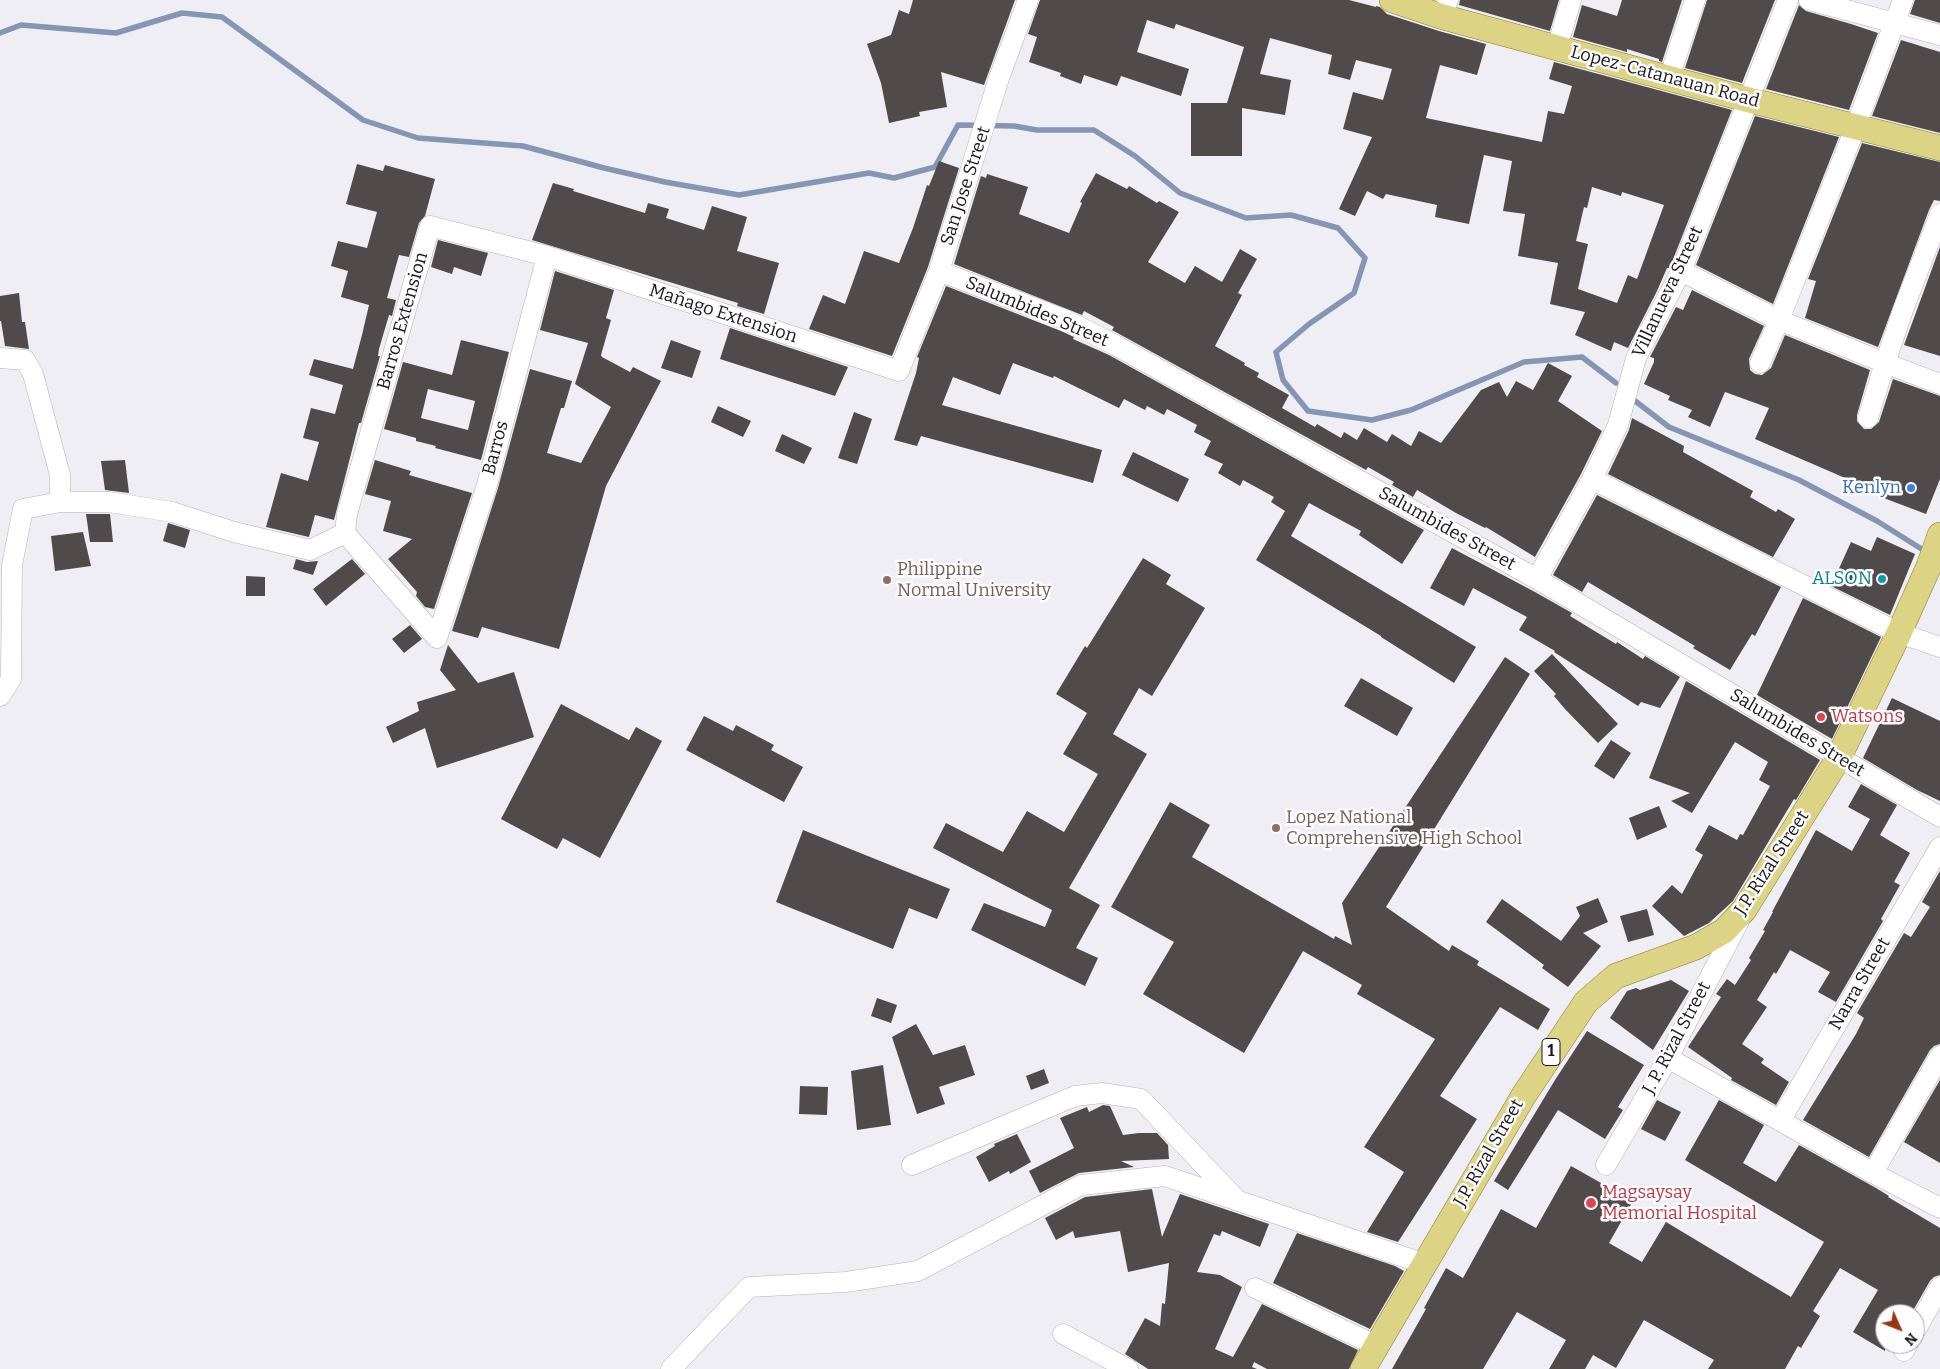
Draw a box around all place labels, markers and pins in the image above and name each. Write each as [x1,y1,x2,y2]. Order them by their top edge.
place label: Kenlyn [1842,477,1901,499]
marker: Kenlyn [1905,482,1917,494]
place label: Philippine Normal University [897,559,1051,602]
place label: ALSON [1812,568,1872,590]
marker: ALSON [1876,573,1888,585]
marker: Philippine Normal University [881,574,893,586]
place label: Watsons [1831,706,1903,728]
marker: Watsons [1815,711,1827,723]
place label: Lopez National Comprehensive High School [1286,807,1522,850]
marker: Lopez National Comprehensive High School [1270,822,1282,834]
place label: Magsaysay Memorial Hospital [1602,1182,1757,1224]
marker: Magsaysay Memorial Hospital [1584,1196,1598,1210]

